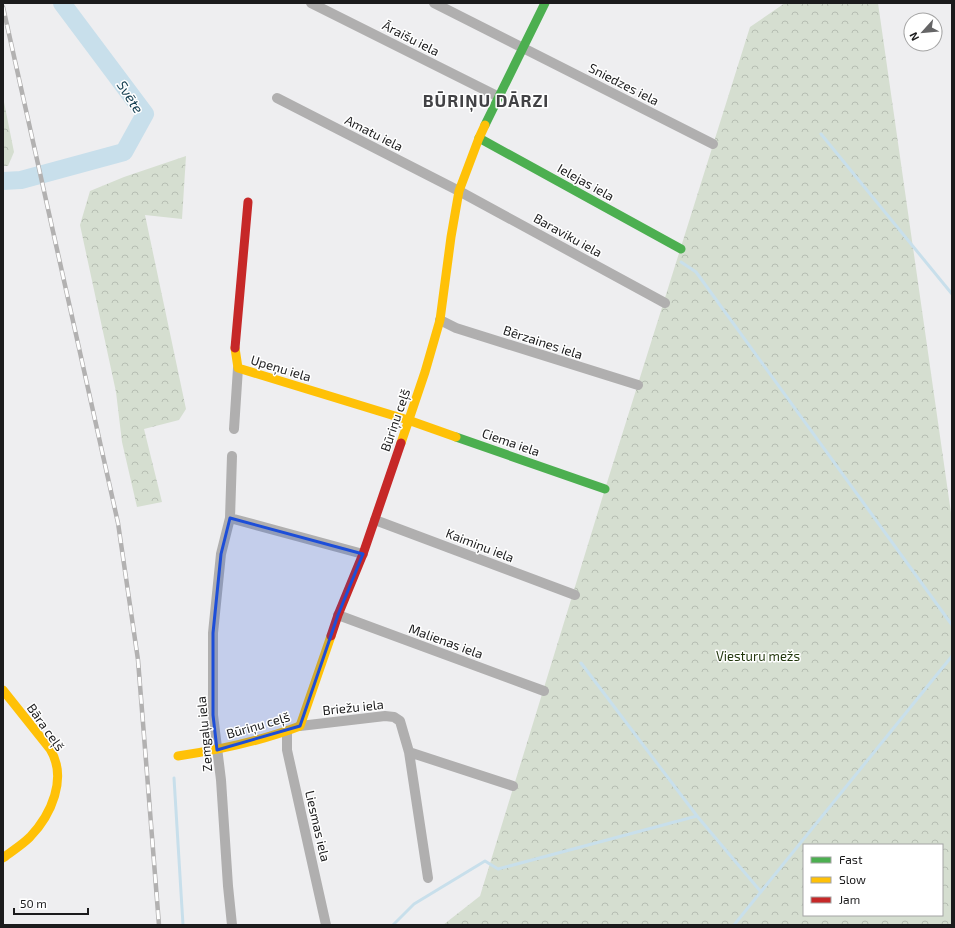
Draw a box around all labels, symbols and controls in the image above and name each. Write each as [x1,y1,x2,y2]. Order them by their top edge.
north arrow [903,12,943,52]
street label: Āraišu iela [380,17,442,59]
text: N [906,30,921,43]
street label: Sniedzes iela [586,59,662,109]
water label: Svēte [114,77,147,117]
district label: BŪRIŅU DĀRZI [423,90,549,113]
street label: Amatu iela [342,112,406,154]
street label: Ielejas iela [555,160,617,204]
street label: Baraviku iela [531,210,605,260]
street label: Bērzaines iela [501,322,585,362]
street label: Upeņu iela [249,351,313,386]
street label: Būriņu ceļš [377,386,414,454]
street label: Ciema iela [480,425,542,459]
street label: Kaimiņu iela [443,525,516,566]
street label: Malienas iela [407,620,485,662]
park label: Viesturu mežs [716,648,800,664]
street label: Zemgaļu iela [193,696,216,772]
street label: Briežu iela [322,696,384,718]
street label: Bāra ceļš [23,700,68,754]
street label: Būriņu ceļš [224,708,292,743]
street label: Liesmas iela [302,789,334,863]
legend [803,844,943,916]
text: Fast [839,852,863,866]
text: Slow [839,872,866,886]
scale bar [14,890,88,916]
text: Jam [839,892,860,906]
text: 50 m [20,896,47,910]

